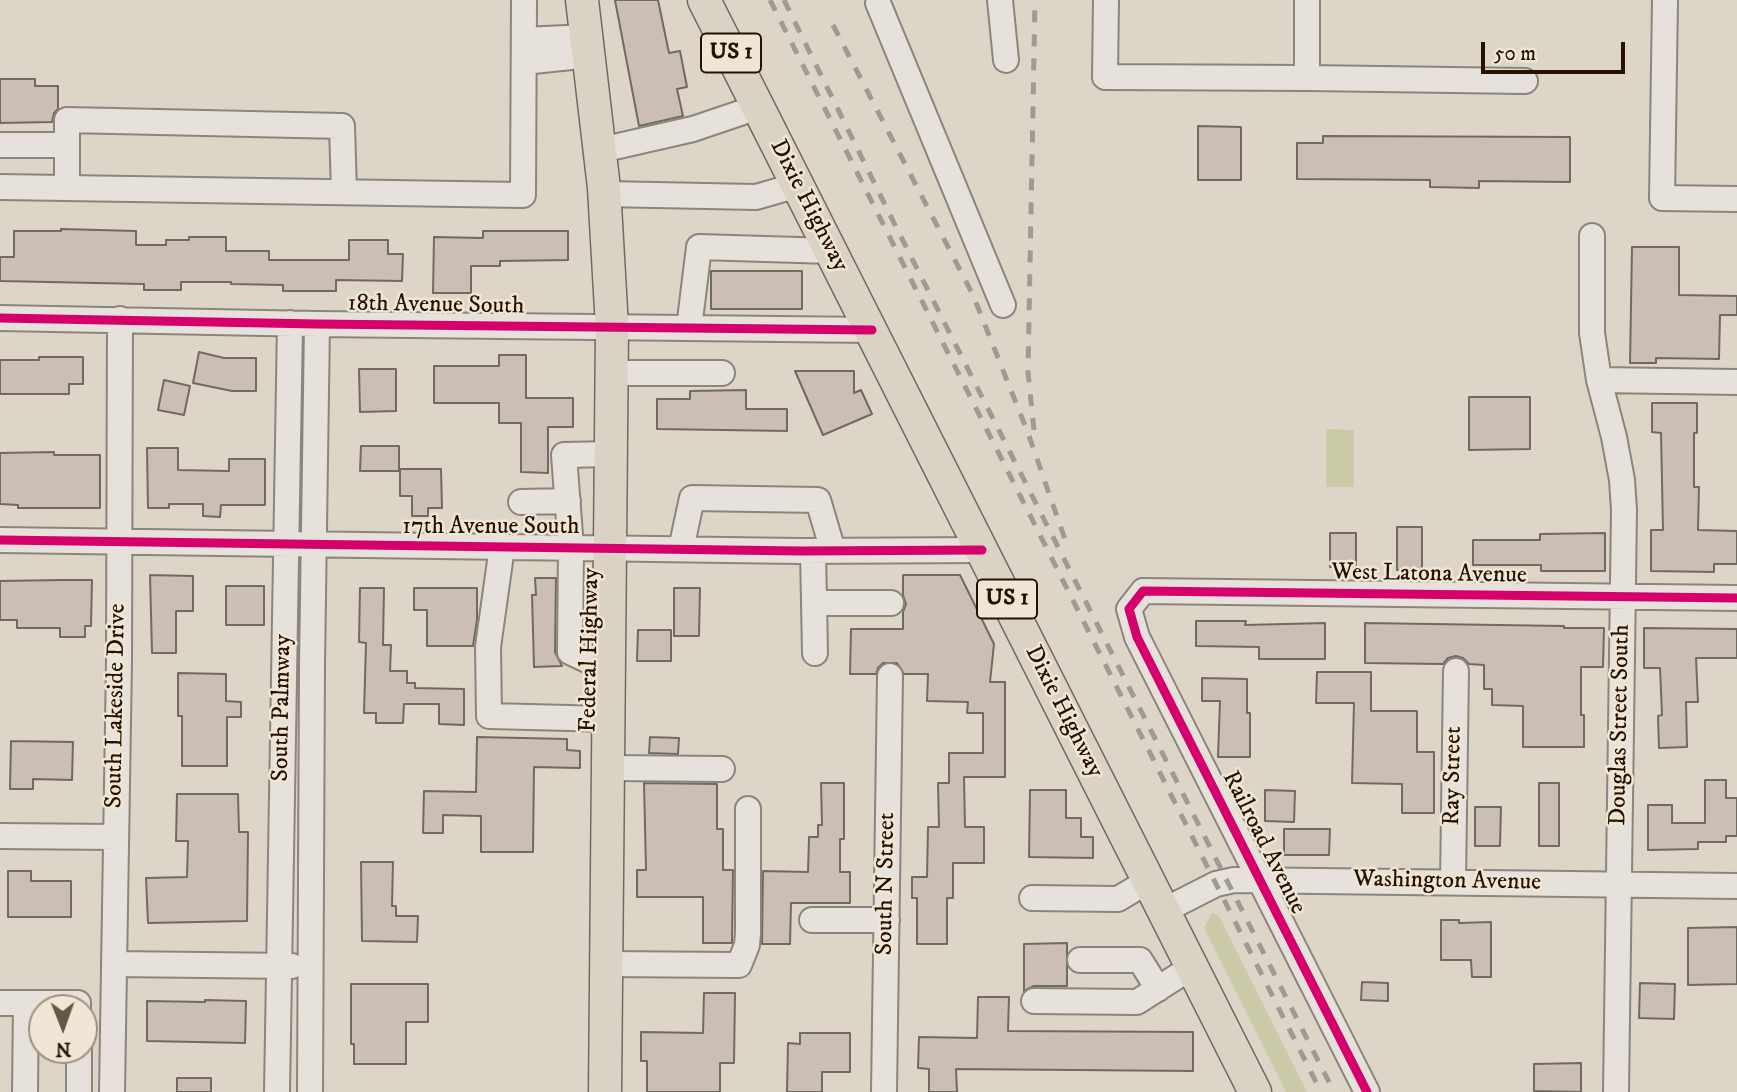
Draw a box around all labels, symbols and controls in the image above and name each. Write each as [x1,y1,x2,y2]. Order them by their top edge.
scale bar [1485,28,1628,72]
road number: US 1 [701,34,761,72]
text: 50 m [1494,41,1536,67]
street label: Dixie Highway [762,135,854,277]
street label: 18th Avenue South [347,290,525,322]
street label: 17th Avenue South [402,514,580,542]
street label: West Latona Avenue [1331,559,1527,591]
street label: Federal Highway [575,567,607,733]
road number: US 1 [977,580,1037,618]
street label: South Lakeside Drive [101,603,133,809]
street label: Douglas Street South [1605,624,1637,826]
street label: South Palmway [267,634,299,782]
street label: Dixie Highway [1017,641,1109,783]
street label: Ray Street [1439,726,1469,826]
street label: Railroad Avenue [1215,767,1311,919]
street label: South N Street [871,812,903,956]
street label: Washington Avenue [1353,866,1541,898]
north arrow [28,994,98,1064]
text: N [55,1037,71,1060]

